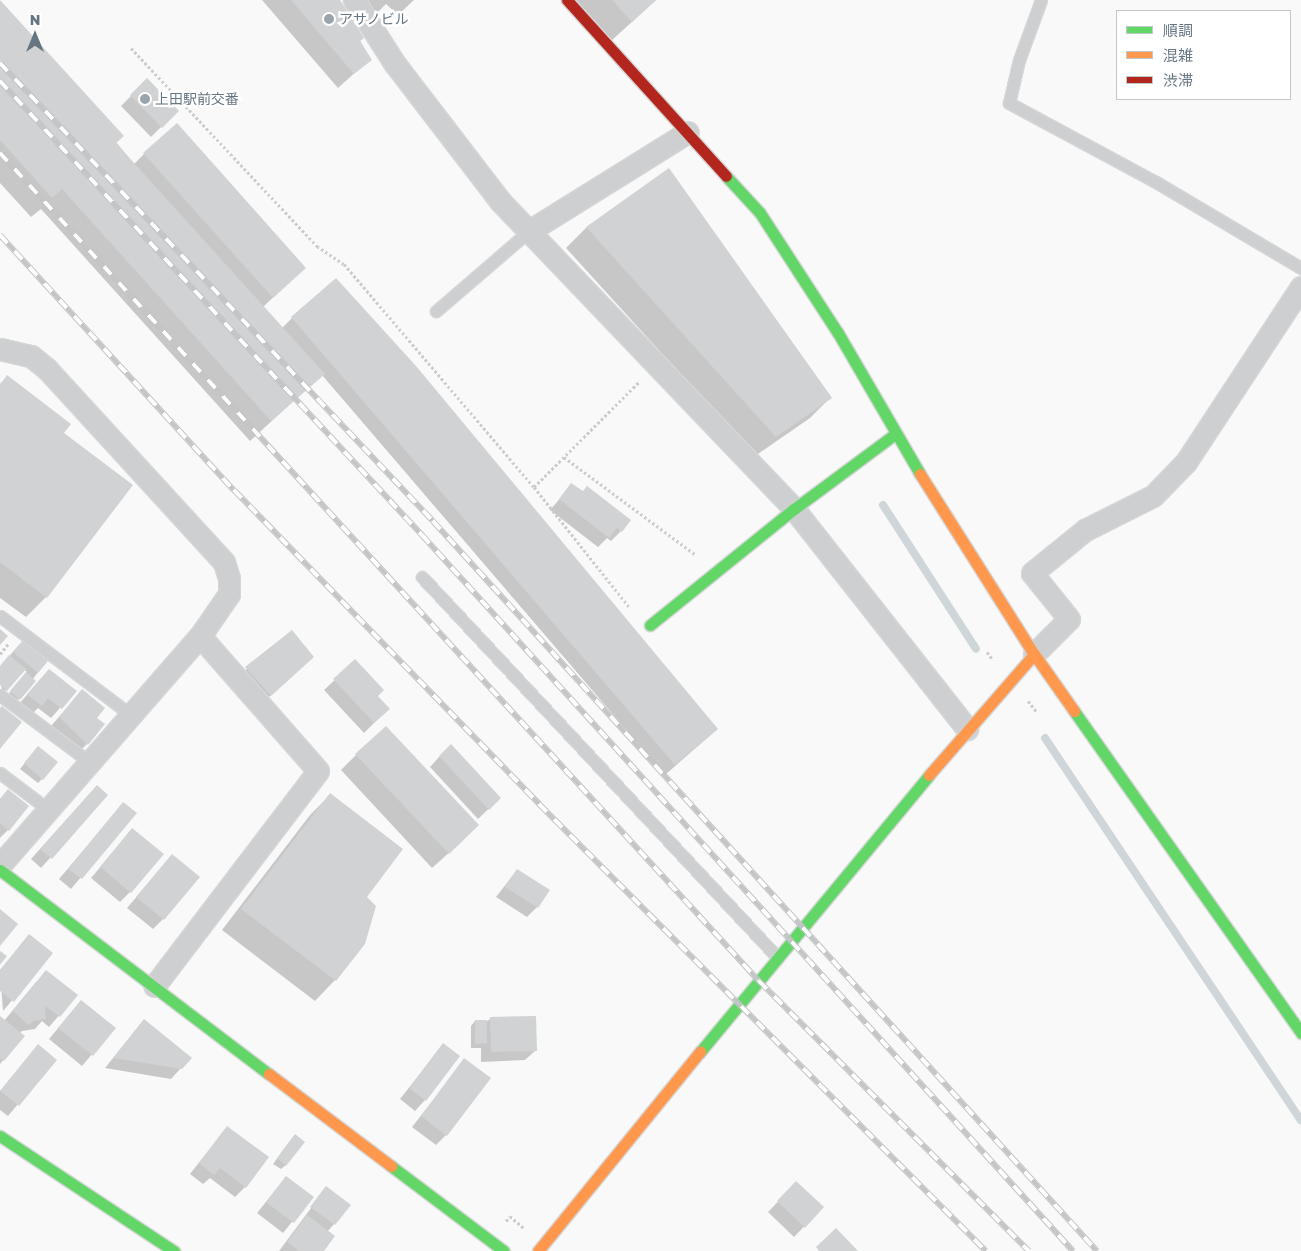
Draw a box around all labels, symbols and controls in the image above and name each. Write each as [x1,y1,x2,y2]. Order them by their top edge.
north arrow [10,10,60,60]
legend [1116,10,1291,100]
text: N [30,11,40,28]
place label: アサノビル [339,11,409,27]
marker: アサノビル [323,13,335,25]
text: 順調 [1163,21,1193,39]
text: 混雑 [1163,46,1193,64]
text: 渋滞 [1163,71,1193,89]
place label: 上田駅前交番 [155,91,239,107]
marker: 上田駅前交番 [139,93,151,105]

